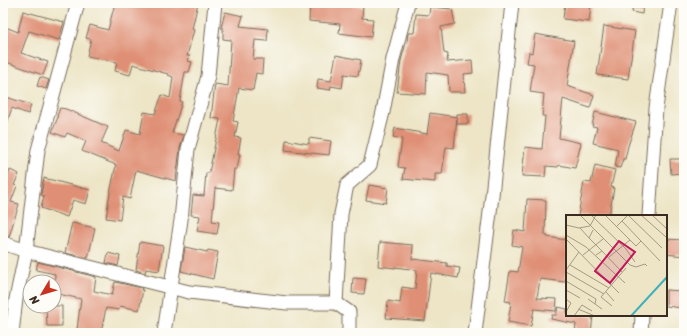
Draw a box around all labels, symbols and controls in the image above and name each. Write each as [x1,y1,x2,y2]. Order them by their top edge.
inset map [566,215,667,316]
north arrow [22,274,62,314]
text: N [24,291,45,309]

